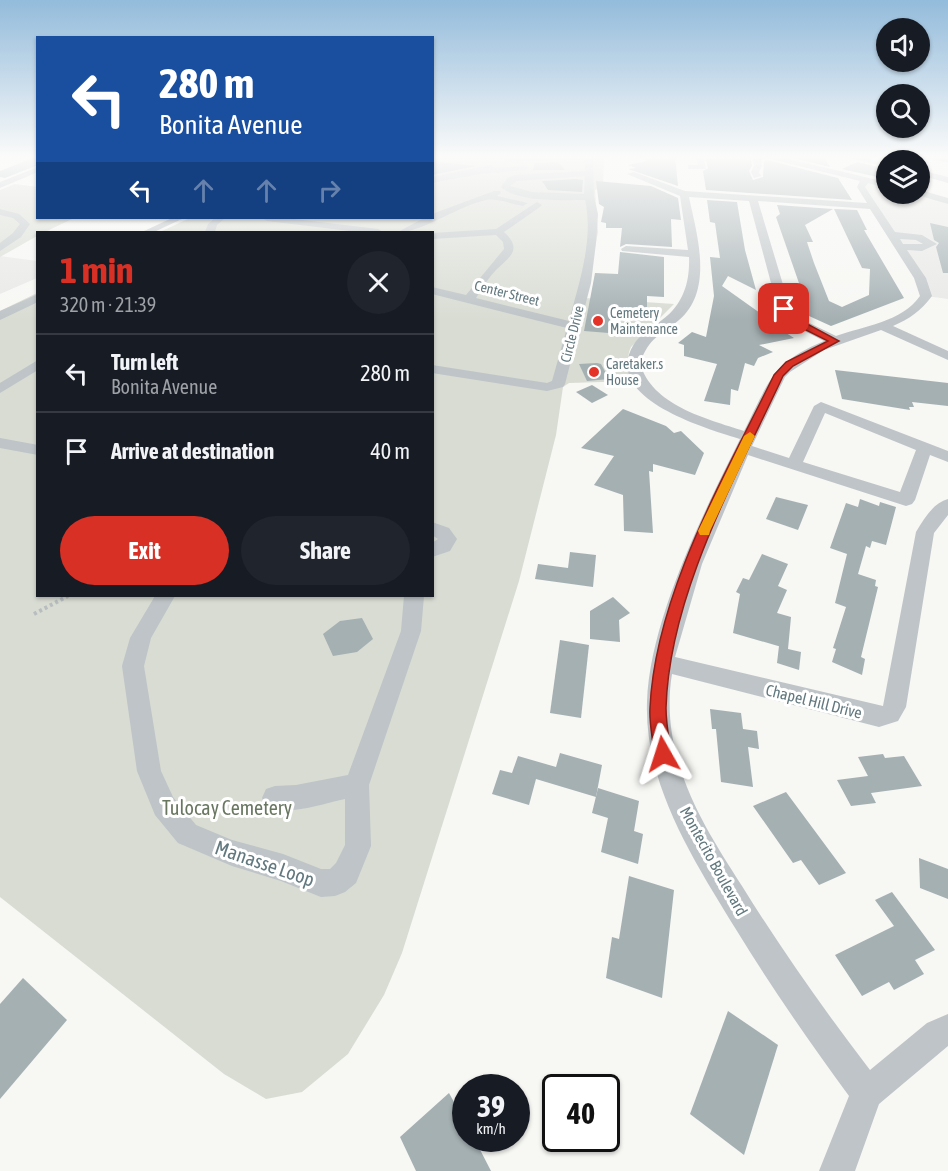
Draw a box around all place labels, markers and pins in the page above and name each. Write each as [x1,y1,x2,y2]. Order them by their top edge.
pin [758,283,809,334]
place label: Cemetery Maintenance [610,305,678,337]
marker: Cemetery Maintenance [591,314,605,328]
place label: Caretaker.s House [606,356,663,388]
marker: Caretaker.s House [587,365,601,379]

